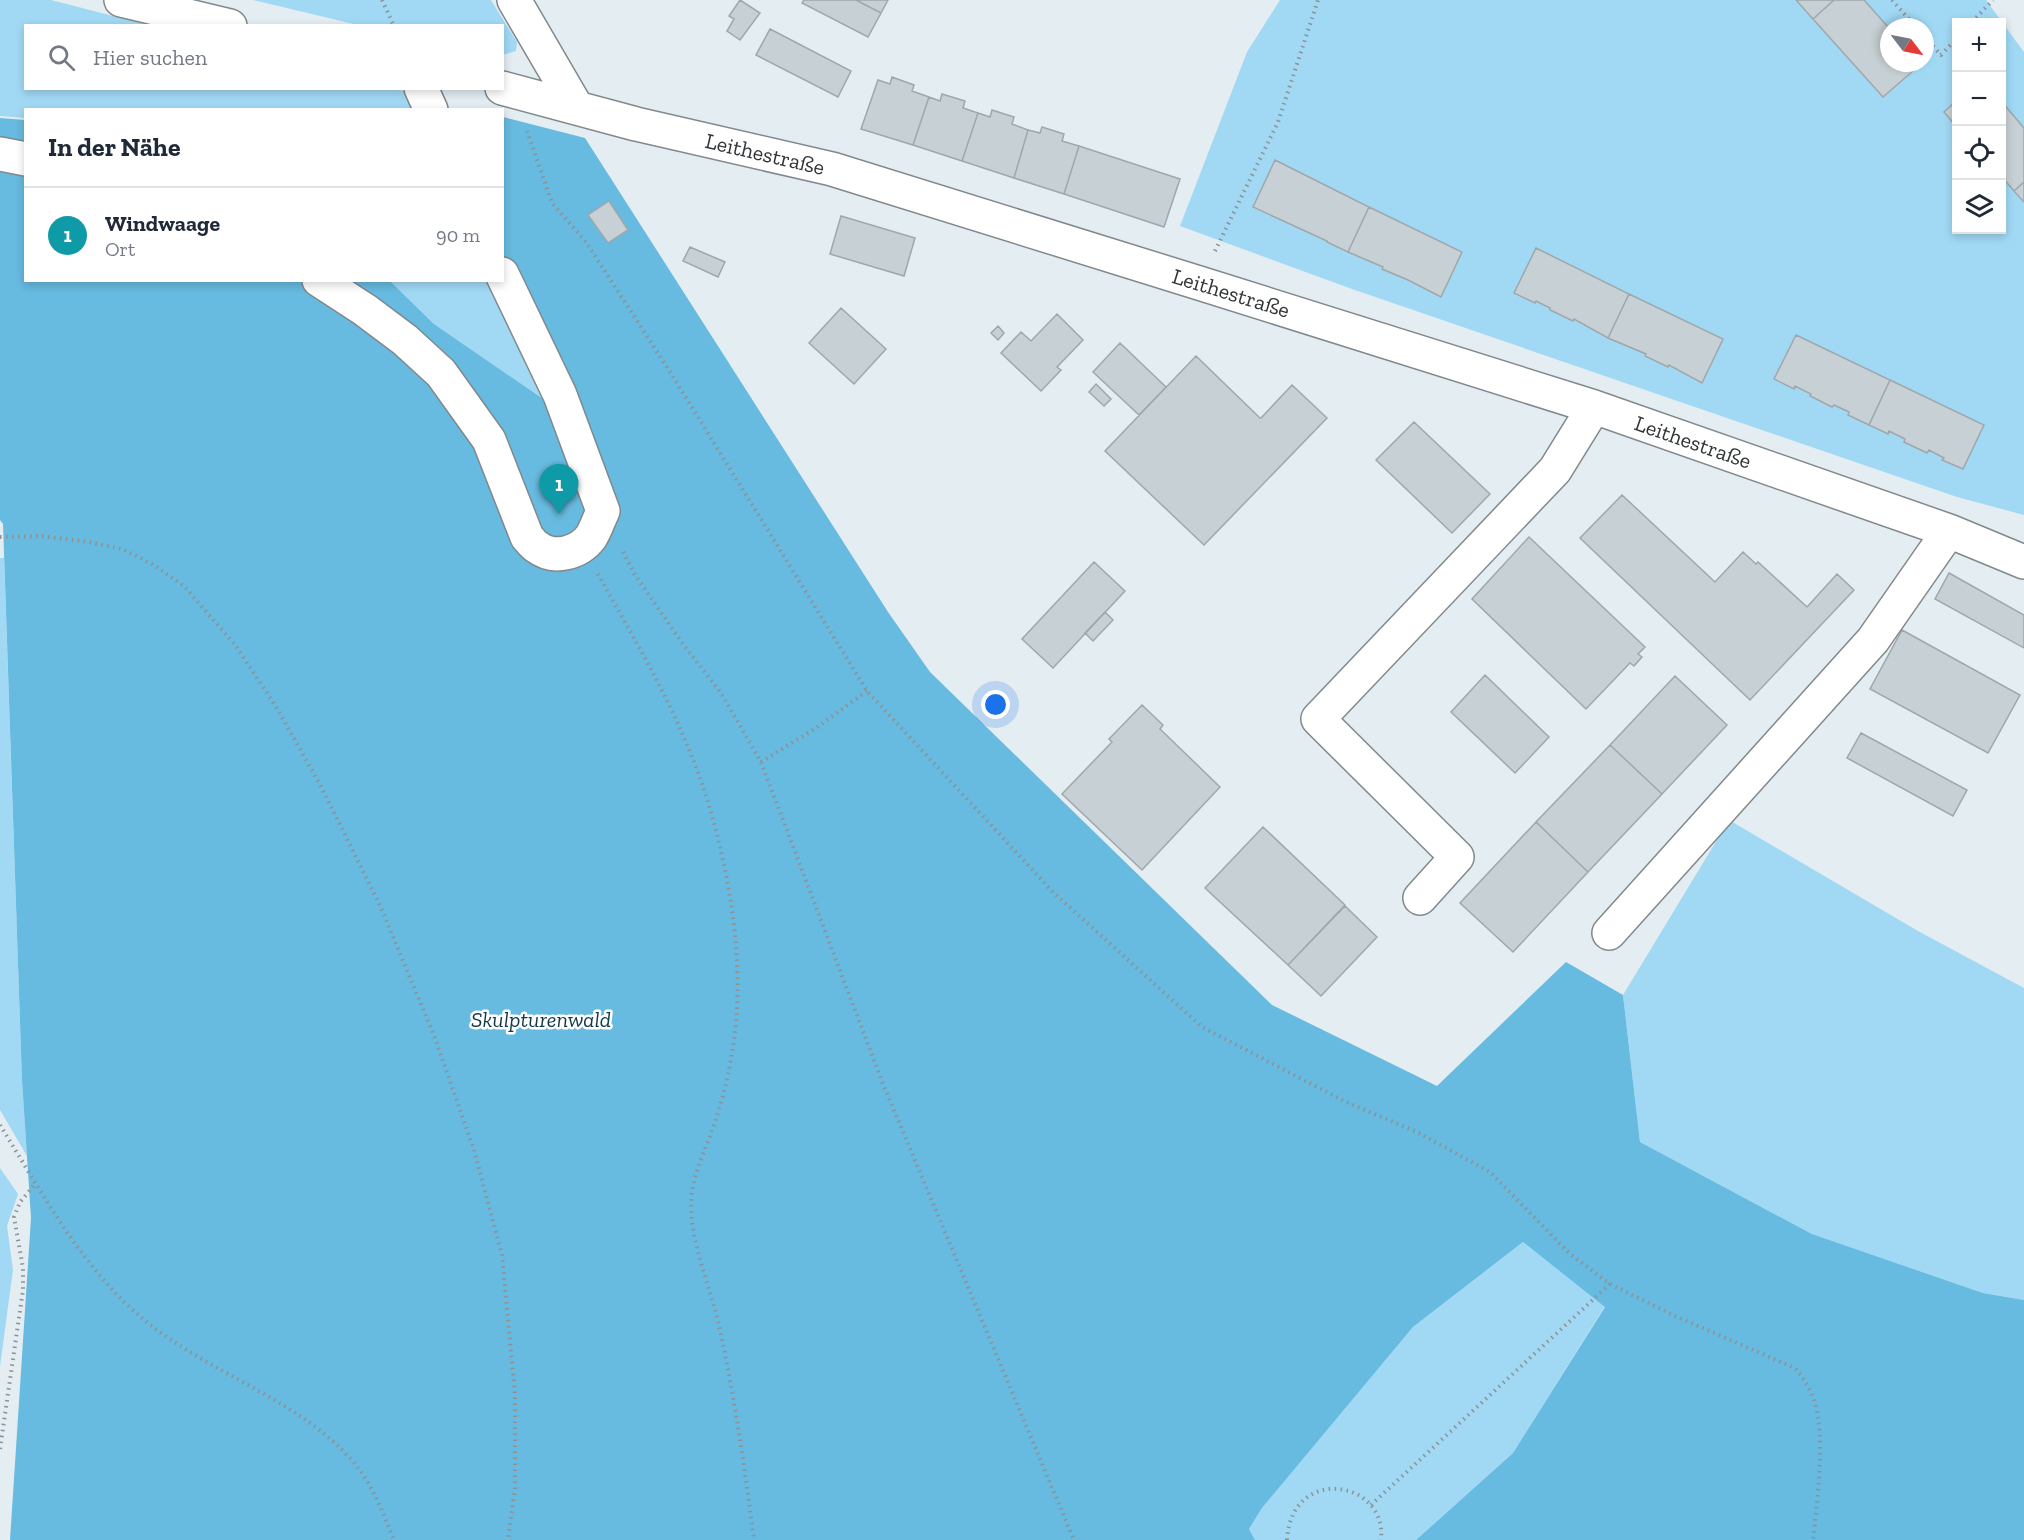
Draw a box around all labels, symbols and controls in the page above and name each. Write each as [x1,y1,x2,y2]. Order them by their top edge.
north arrow [1880,18,1934,72]
map controls [1952,18,2006,234]
button: + [1952,18,2006,72]
search box [24,24,504,90]
icon: search [45,41,78,74]
text: Hier suchen [93,44,207,71]
button: − [1952,72,2006,126]
button: locate [1952,126,2006,180]
street label: Leithestraße [703,127,827,181]
text: In der Nähe [48,131,180,163]
button: layers [1952,180,2006,234]
text: Windwaage [105,210,220,237]
text: 1 [63,223,72,247]
text: 90 m [436,223,480,247]
text: Ort [105,237,135,261]
street label: Leithestraße [1169,262,1293,324]
street label: Leithestraße [1631,409,1755,475]
pin: 1 [540,464,578,514]
your location [981,690,1010,719]
park label: Skulpturenwald [471,1006,611,1033]

